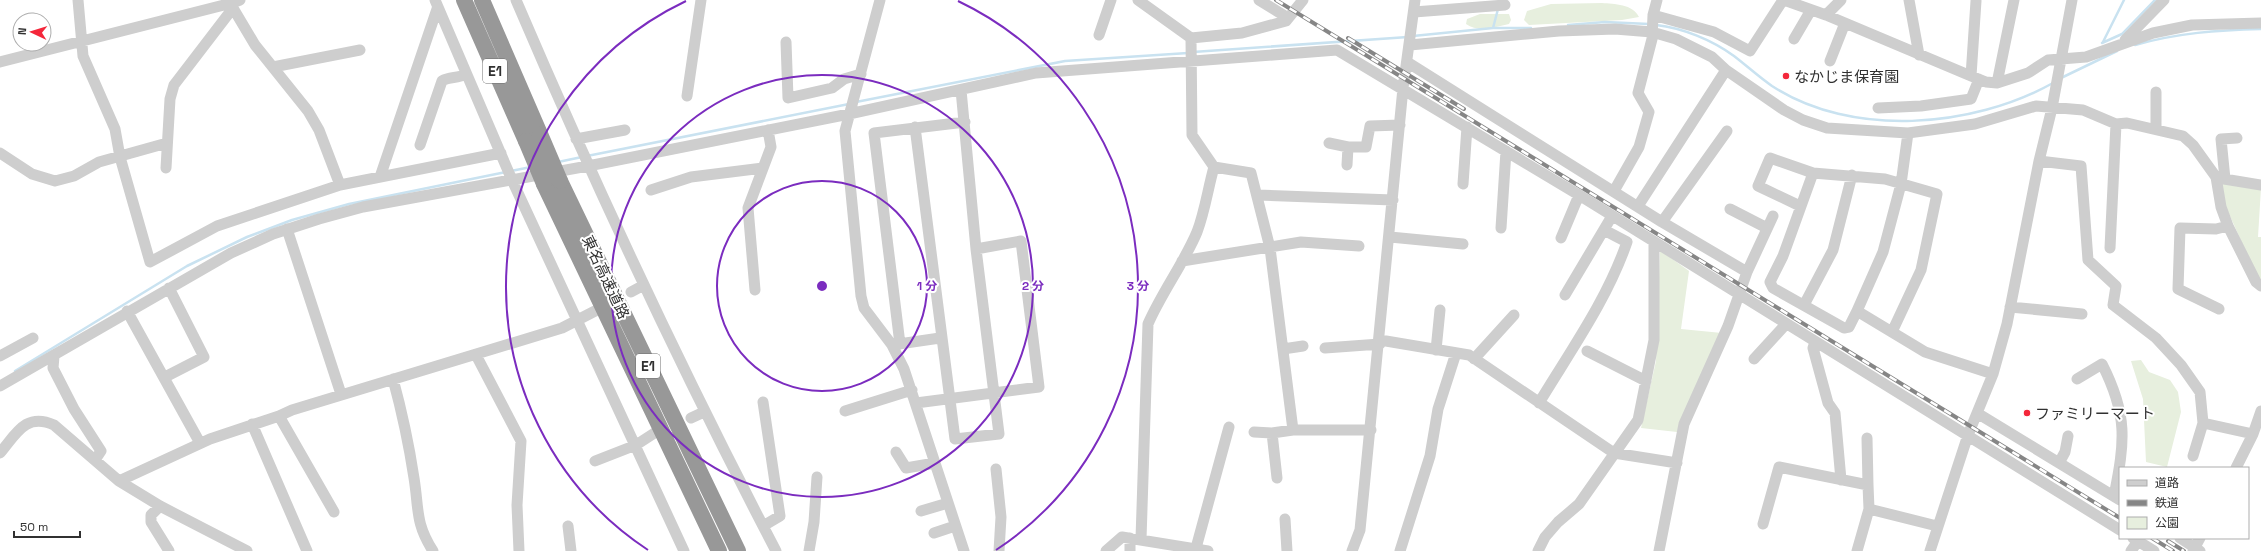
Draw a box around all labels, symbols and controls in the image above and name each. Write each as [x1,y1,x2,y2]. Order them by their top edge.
north arrow [12,12,52,52]
text: N [15,27,29,35]
road number: E1 [483,59,507,83]
place label: なかじま保育園 [1794,67,1899,86]
marker: なかじま保育園 [1781,71,1791,81]
street label: 東名高速道路 [578,232,634,322]
text: 1 分 [917,278,937,294]
text: 2 分 [1022,278,1044,294]
text: 3 分 [1127,278,1149,294]
centre of rings [815,279,829,293]
road number: E1 [636,354,660,378]
place label: ファミリーマート [2035,404,2155,423]
marker: ファミリーマート [2022,408,2032,418]
legend [2119,467,2249,539]
text: 道路 [2155,475,2179,491]
text: 鉄道 [2155,495,2179,511]
scale bar [14,513,80,539]
text: 公園 [2155,515,2179,531]
text: 50 m [20,519,48,535]

